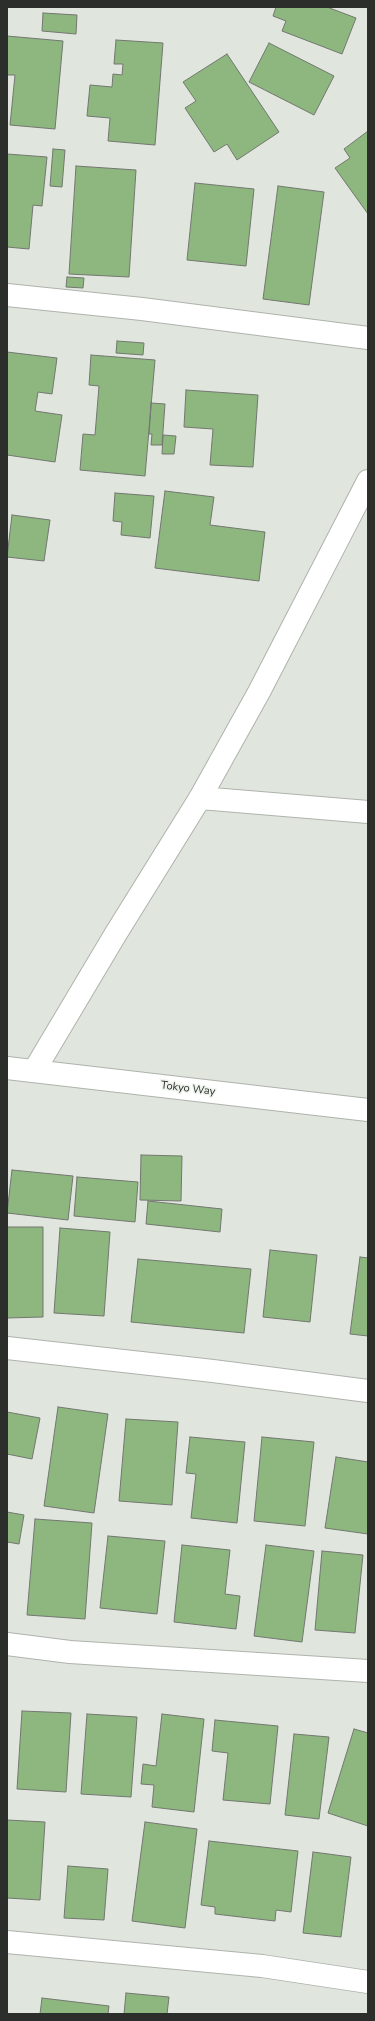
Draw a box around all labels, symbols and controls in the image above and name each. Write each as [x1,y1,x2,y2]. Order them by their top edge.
street label: Tokyo Way [160,1079,216,1099]

